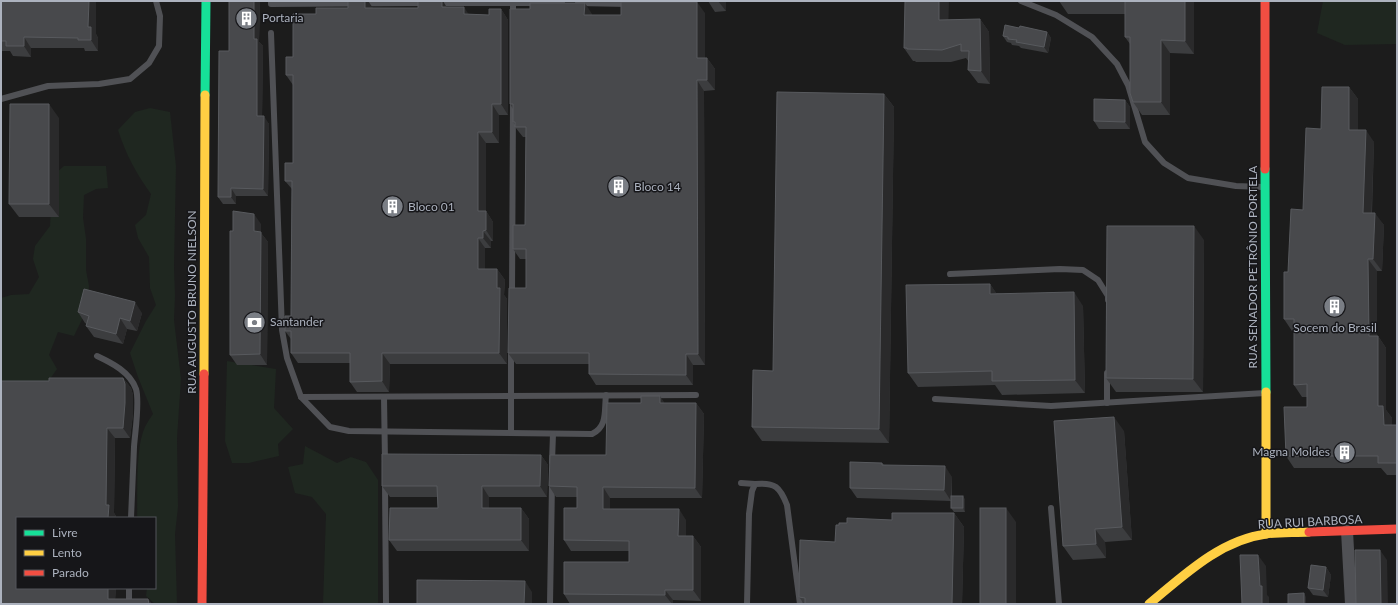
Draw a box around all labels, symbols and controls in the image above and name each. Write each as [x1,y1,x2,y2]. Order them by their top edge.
building icon: Portaria [234,5,260,31]
place label: Portaria [262,10,304,25]
street label: RUA SENADOR PETRÔNIO PORTELA [1245,165,1260,368]
building icon: Bloco 14 [605,174,631,200]
place label: Bloco 14 [634,179,681,194]
building icon: Bloco 01 [379,194,405,220]
place label: Bloco 01 [408,199,455,214]
street label: RUA AUGUSTO BRUNO NIELSON [184,210,199,394]
building icon: Socem do Brasil [1322,294,1348,320]
bank icon: Santander [241,309,267,335]
place label: Santander [270,314,324,329]
place label: Socem do Brasil [1293,320,1377,335]
building icon: Magna Moldes [1332,439,1358,465]
place label: Magna Moldes [1252,444,1330,459]
street label: RUA RUI BARBOSA [1257,511,1364,532]
legend [16,517,156,589]
text: Livre [52,525,78,540]
text: Lento [52,545,82,560]
text: Parado [52,565,89,580]

